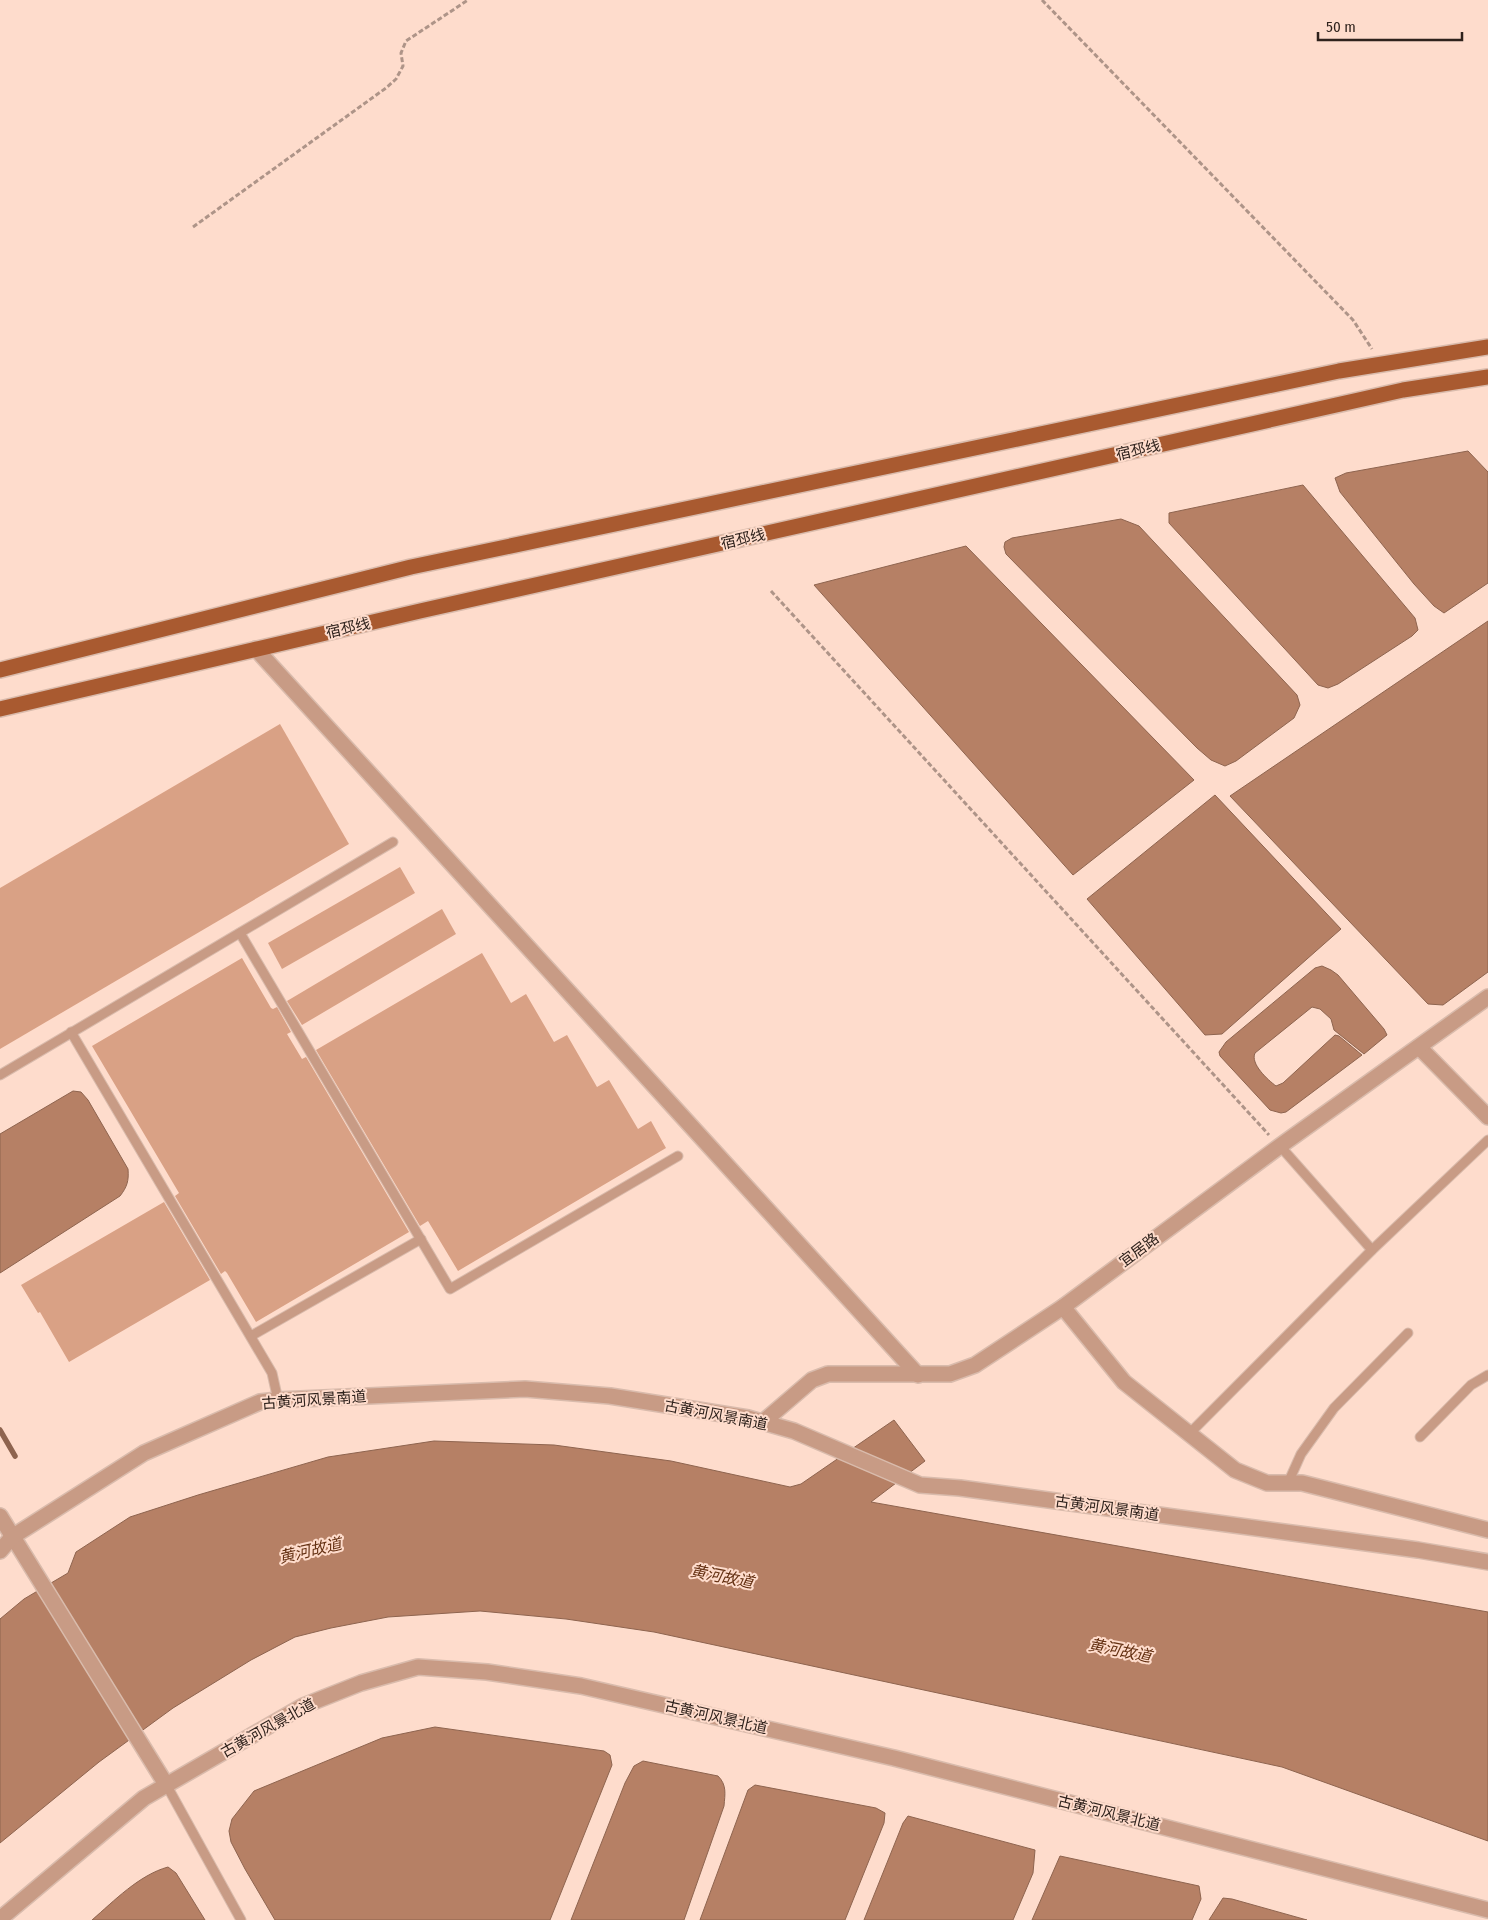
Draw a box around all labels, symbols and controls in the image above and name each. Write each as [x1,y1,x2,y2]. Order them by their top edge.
scale bar [1318,10,1462,42]
text: 50 m [1326,18,1356,36]
street label: 宿邳线 [1114,436,1162,464]
street label: 宿邳线 [719,525,767,553]
street label: 宿邳线 [324,614,372,642]
street label: 宜居路 [1116,1229,1162,1271]
street label: 古黄河风景南道 [261,1387,367,1413]
street label: 古黄河风景南道 [663,1396,769,1434]
street label: 古黄河风景南道 [1054,1492,1160,1524]
water label: 黄河故道 [277,1534,345,1567]
water label: 黄河故道 [689,1561,757,1592]
water label: 黄河故道 [1087,1635,1155,1666]
street label: 古黄河风景北道 [218,1695,318,1761]
street label: 古黄河风景北道 [663,1696,769,1738]
street label: 古黄河风景北道 [1056,1792,1162,1834]

